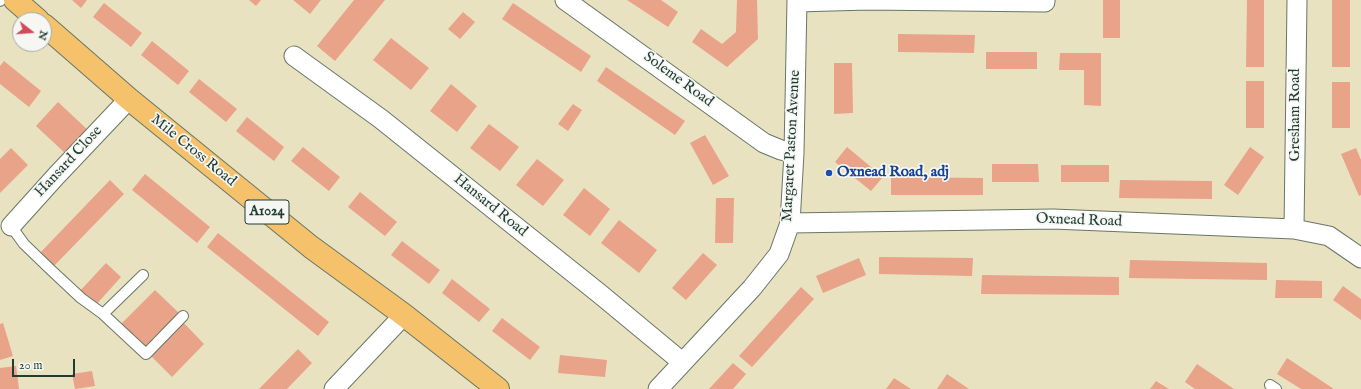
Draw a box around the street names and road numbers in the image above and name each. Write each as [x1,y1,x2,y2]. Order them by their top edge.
street label: Soleme Road [639,49,717,111]
street label: Gresham Road [1287,69,1305,161]
street label: Margaret Paston Avenue [779,70,805,222]
street label: Mile Cross Road [147,111,239,191]
street label: Hansard Close [31,123,107,201]
street label: Hansard Road [449,171,531,241]
road number: A1024 [245,200,289,224]
street label: Oxnead Road [1036,211,1122,231]

